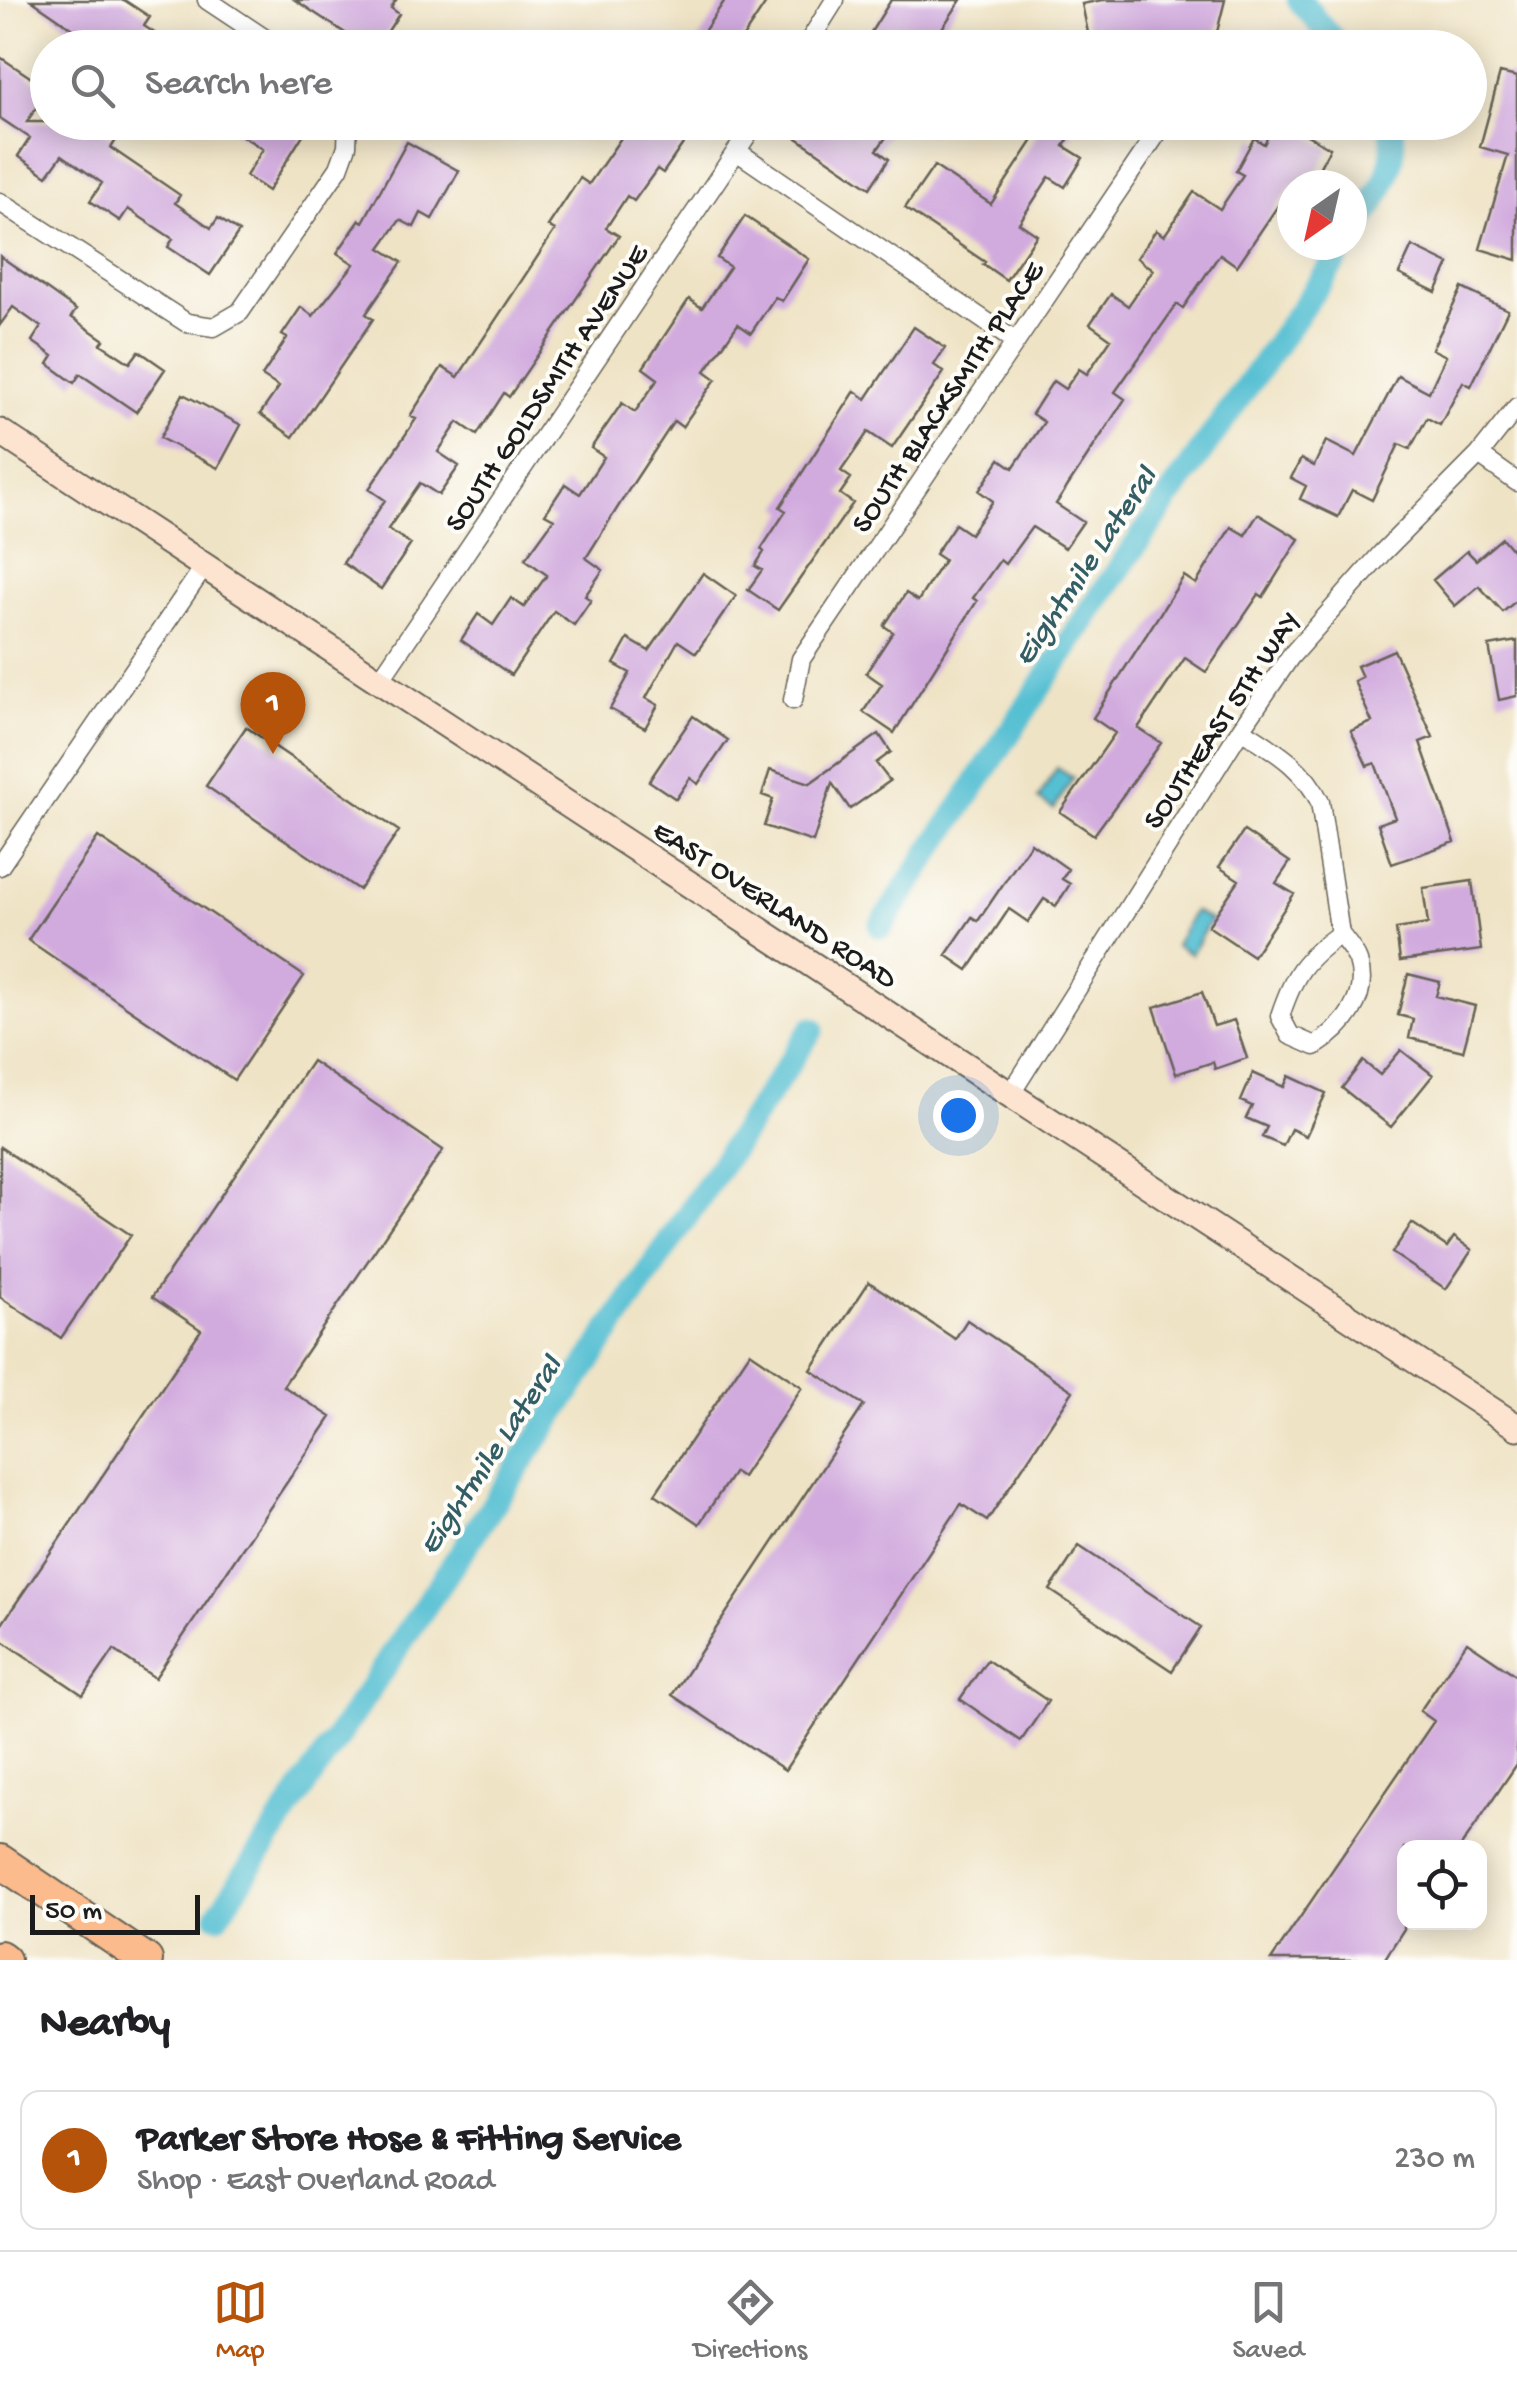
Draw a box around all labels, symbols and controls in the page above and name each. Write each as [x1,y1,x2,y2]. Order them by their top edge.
search box [30,30,1487,140]
icon: search [65,58,120,113]
text: Search here [145,63,332,107]
north arrow [1277,170,1367,260]
street label: SOUTH GOLDSMITH AVENUE [439,238,659,540]
street label: SOUTH BLACKSMITH PLACE [846,255,1054,541]
water label: Eightmile Lateral [1007,460,1169,674]
street label: SOUTHEAST 5TH WAY [1138,606,1310,837]
pin: 1 [240,672,306,754]
street label: EAST OVERLAND ROAD [645,815,903,999]
your location [933,1090,984,1141]
water label: Eightmile Lateral [412,1349,574,1563]
map controls [1397,1840,1487,1930]
button: locate [1397,1840,1487,1930]
scale bar [30,1890,200,1934]
text: 50 m [45,1896,102,1929]
text: Nearby [40,2001,170,2050]
text: Parker Store Hose & Fitting Service [137,2119,681,2163]
text: 1 [68,2141,81,2179]
text: 230 m [1394,2141,1475,2179]
text: Shop · East Overland Road [137,2163,494,2201]
tab: Map [213,2275,268,2368]
tab: Directions [693,2275,807,2368]
tab: Saved [1232,2275,1304,2368]

